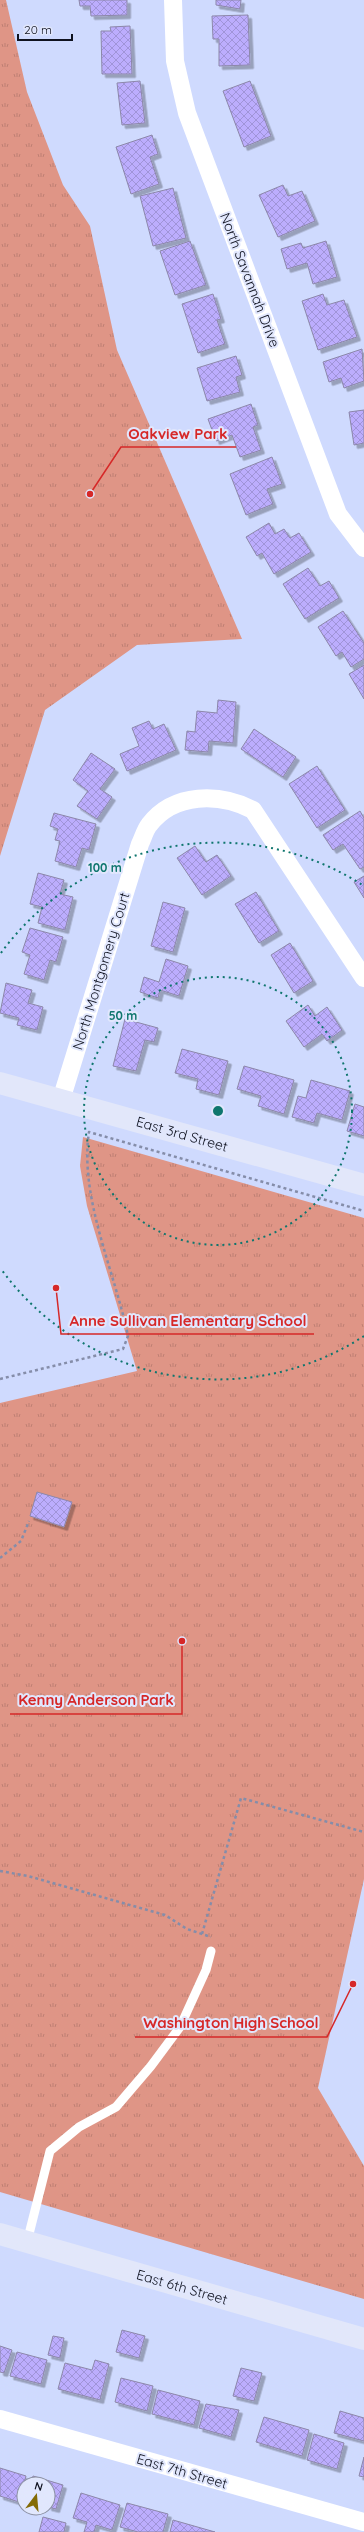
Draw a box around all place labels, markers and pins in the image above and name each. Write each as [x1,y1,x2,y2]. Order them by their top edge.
callout: Oakview Park [121,420,236,447]
centre of rings [211,1104,225,1118]
callout: Anne Sullivan Elementary School [61,1307,314,1334]
callout: Kenny Anderson Park [10,1687,182,1714]
callout: Washington High School [135,2010,327,2037]

